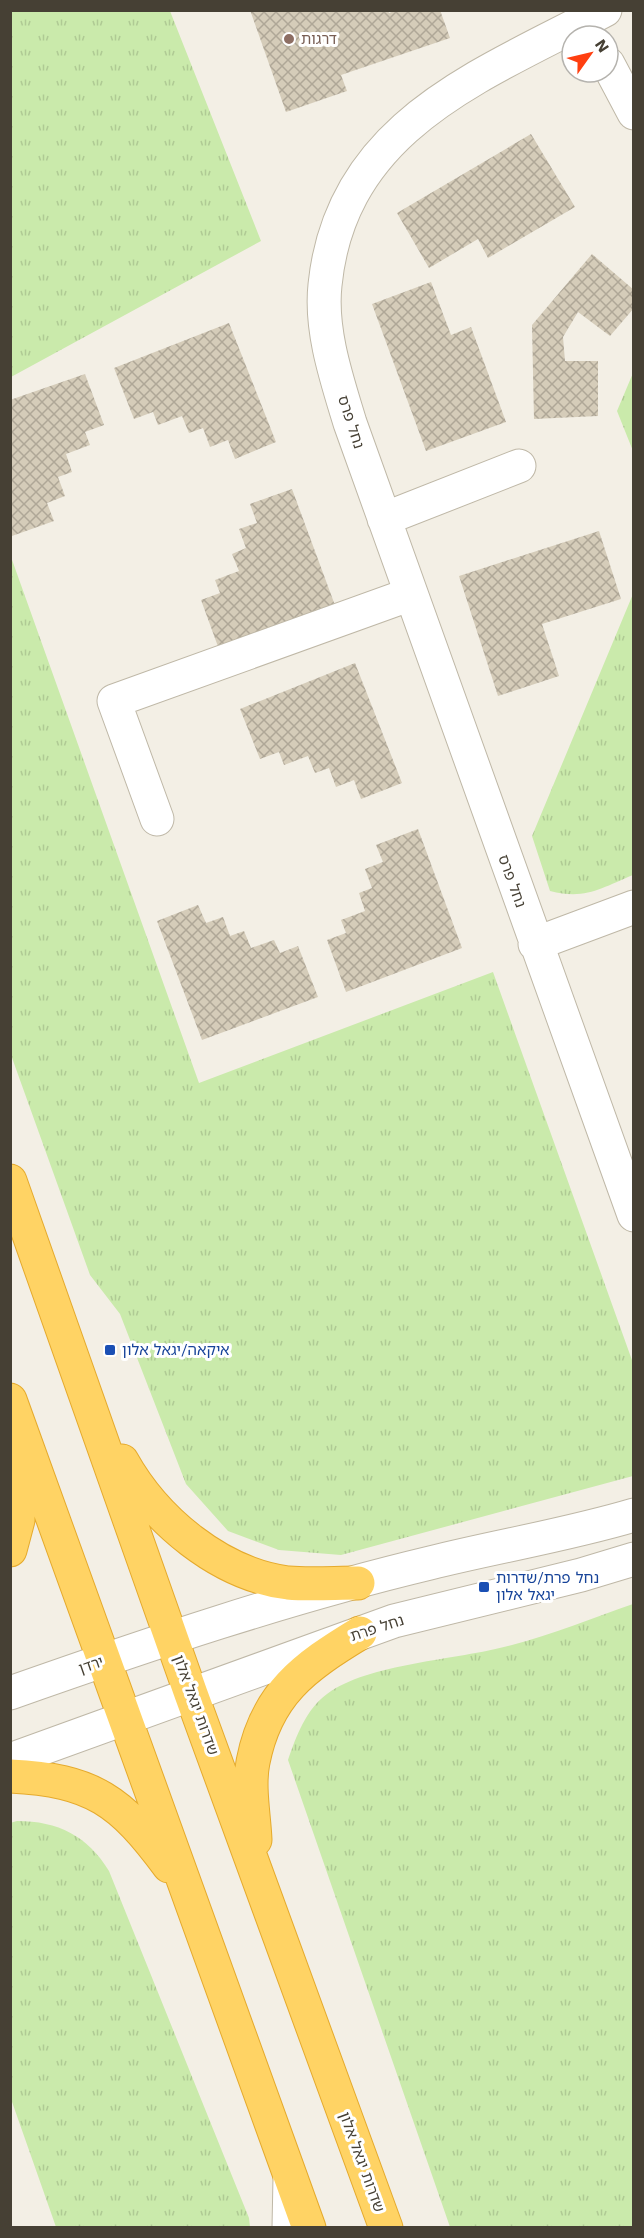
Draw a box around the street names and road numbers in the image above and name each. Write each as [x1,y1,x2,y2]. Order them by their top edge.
street label: נחל פרס [334,393,368,451]
street label: נחל פרס [494,852,530,910]
street label: נחל פרת [348,1611,406,1645]
street label: ירדן [76,1652,106,1678]
street label: שדרות יגאל אלון [170,1652,222,1758]
street label: שדרות יגאל אלון [336,2109,388,2215]

